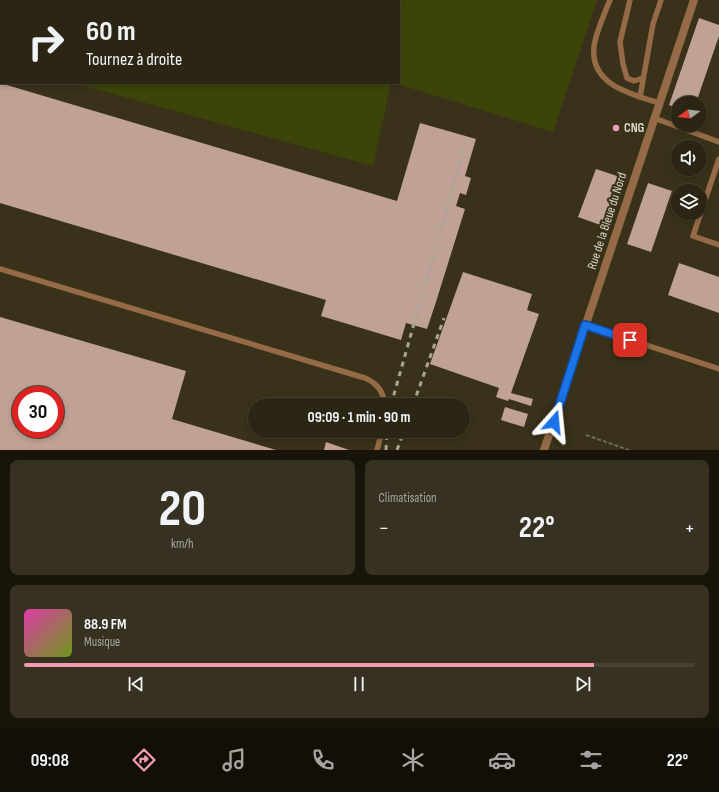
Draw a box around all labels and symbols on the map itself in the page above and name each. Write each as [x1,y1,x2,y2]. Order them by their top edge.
north arrow [671,96,707,132]
place label: CNG [624,120,645,136]
marker: CNG [611,123,621,133]
street label: Rue de la Bleue du Nord [584,171,630,271]
pin [613,323,647,357]
speed limit sign: 30 [12,386,64,438]
position arrow [533,401,575,443]

